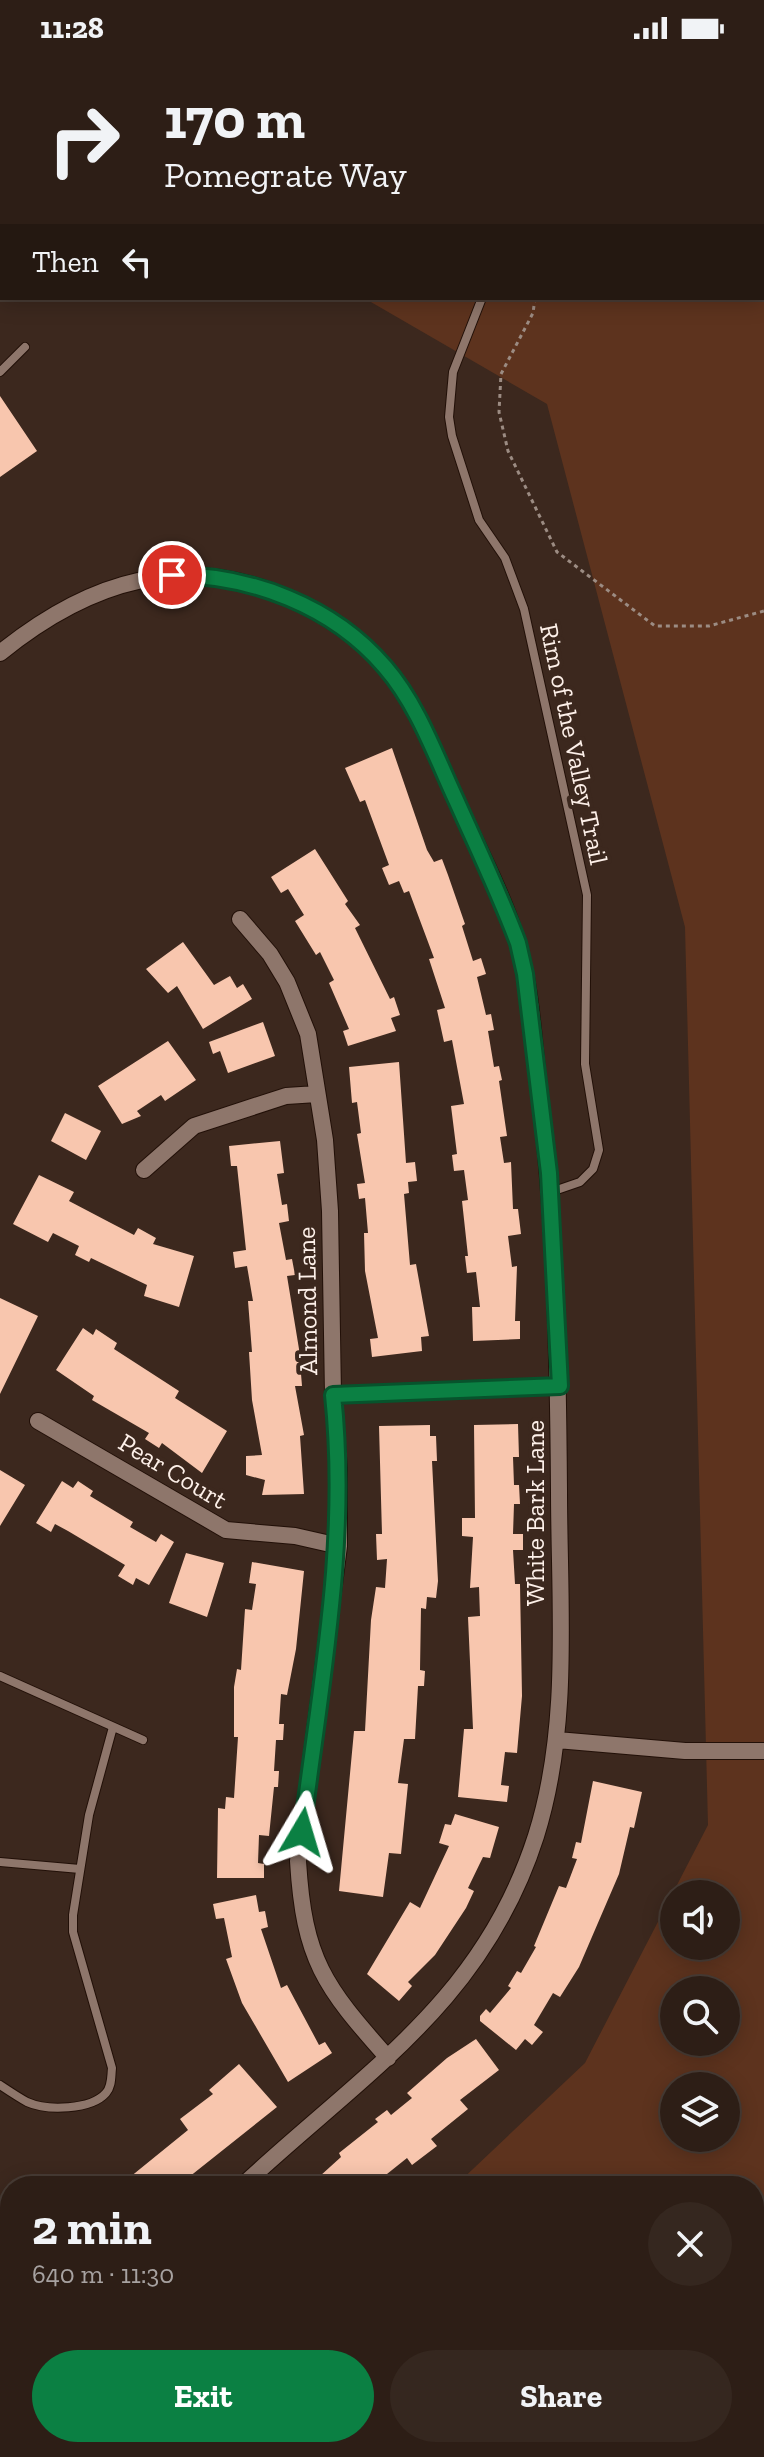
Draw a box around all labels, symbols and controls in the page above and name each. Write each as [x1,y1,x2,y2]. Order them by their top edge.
text: 11:28 [40,10,104,46]
text: 170 m [164,85,305,152]
icon: right [32,88,136,192]
text: Pomegrate Way [164,153,407,196]
icon: left [115,240,159,284]
text: Then [32,244,99,280]
pin [138,541,206,609]
icon: arrive [150,553,194,597]
street label: Rim of the Valley Trail [533,621,615,867]
street label: Almond Lane [290,1226,324,1376]
street label: White Bark Lane [519,1420,551,1606]
street label: Pear Court [113,1426,233,1516]
position arrow [260,1790,344,1874]
map controls [660,1880,740,2152]
button: sound [660,1880,740,1960]
button: search [660,1976,740,2056]
button: layers [660,2072,740,2152]
text: 2 min [32,2199,152,2256]
button: close [648,2202,732,2286]
text: 640 m · 11:30 [32,2258,174,2290]
button: Exit [32,2350,374,2442]
button: Share [390,2350,732,2442]

